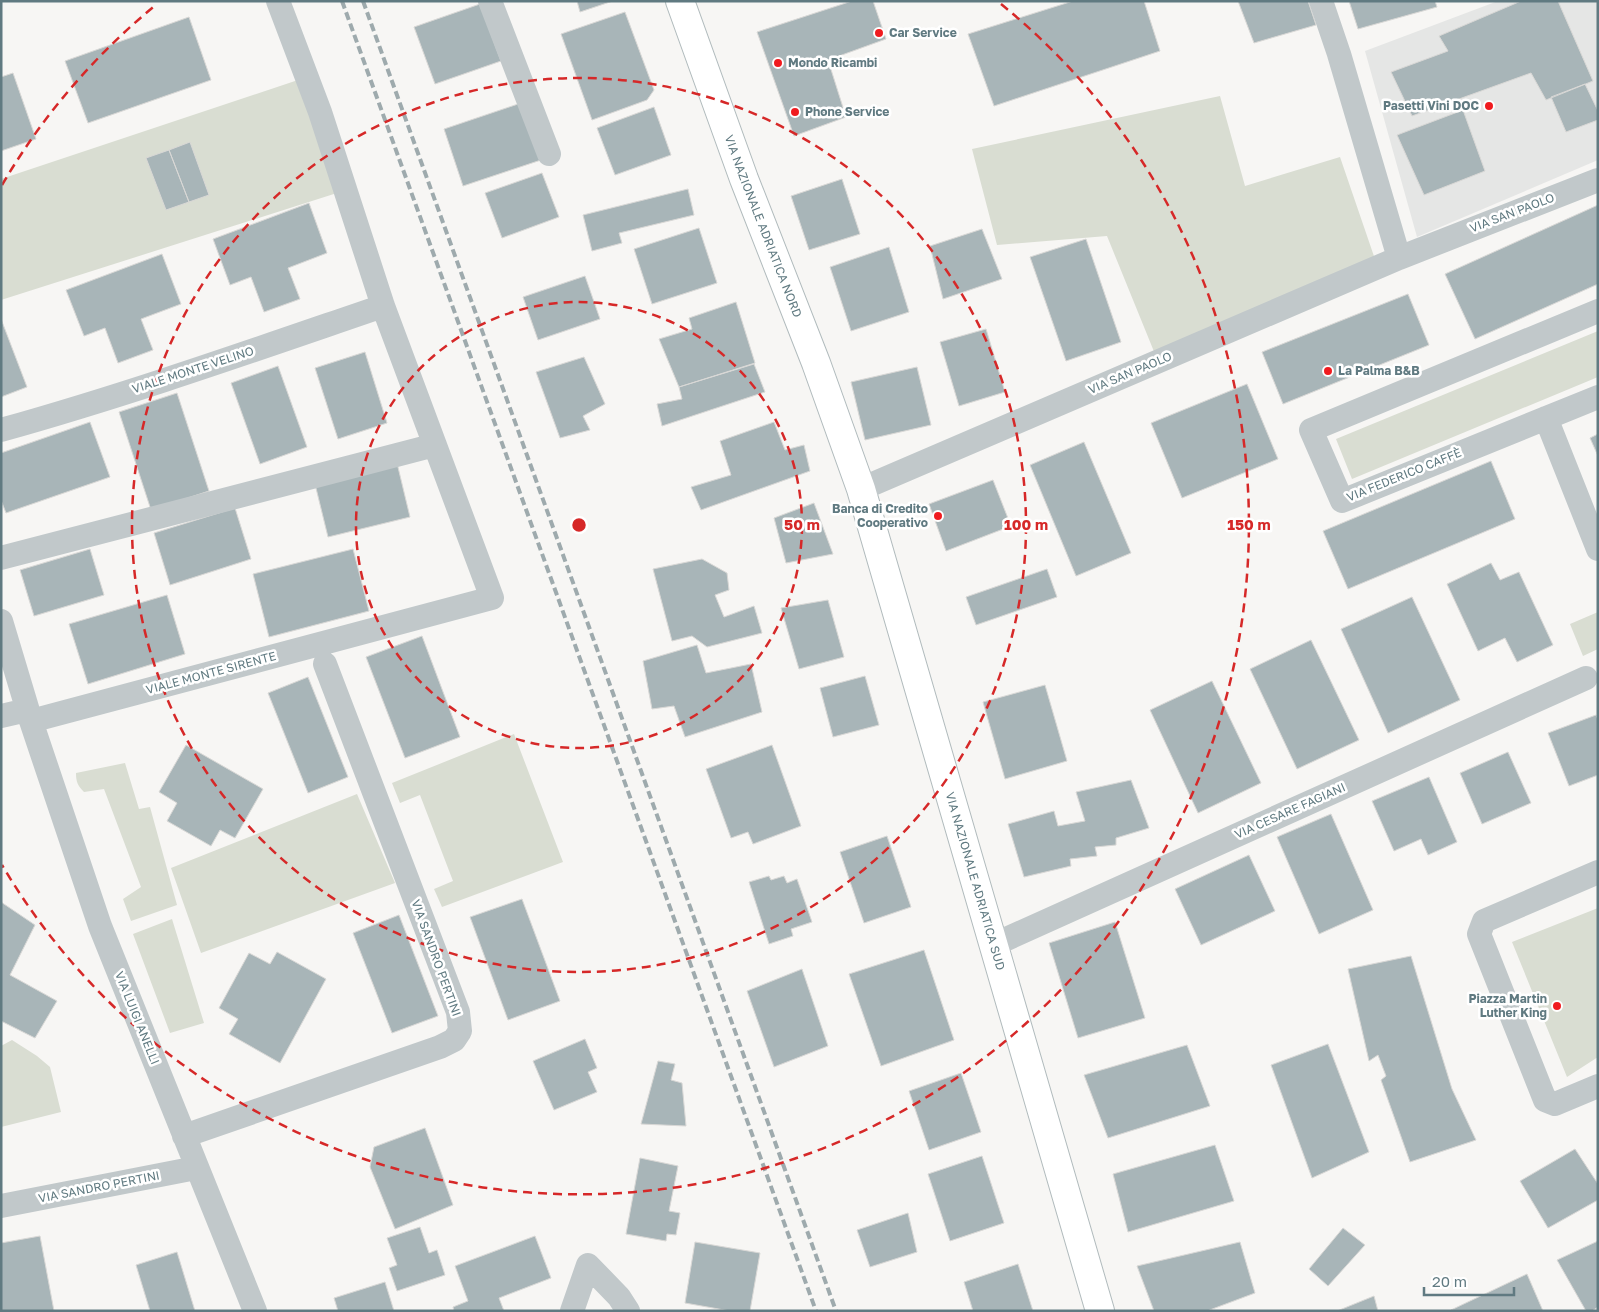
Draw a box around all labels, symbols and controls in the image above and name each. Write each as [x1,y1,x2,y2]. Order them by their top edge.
place label: Car Service [889,25,957,40]
marker: Car Service [873,27,885,39]
place label: Mondo Ricambi [788,55,877,70]
marker: Mondo Ricambi [772,57,784,69]
place label: Pasetti Vini DOC [1383,98,1479,113]
marker: Pasetti Vini DOC [1483,100,1495,112]
place label: Phone Service [805,104,889,119]
marker: Phone Service [789,106,801,118]
street label: VIA NAZIONALE ADRIATICA NORD [722,133,805,320]
street label: VIA SAN PAOLO [1467,189,1556,236]
street label: VIALE MONTE VELINO [130,343,256,396]
street label: VIA SAN PAOLO [1086,348,1174,397]
place label: La Palma B&B [1338,363,1420,378]
marker: La Palma B&B [1322,365,1334,377]
street label: VIA FEDERICO CAFFÈ [1344,445,1463,504]
place label: Banca di Credito Cooperativo [832,501,928,530]
marker: Banca di Credito Cooperativo [932,510,944,522]
text: 50 m [784,515,820,533]
text: 100 m [1004,515,1048,533]
text: 150 m [1227,515,1271,533]
centre of rings [570,516,588,534]
street label: VIALE MONTE SIRENTE [144,648,277,697]
street label: VIA CESARE FAGIANI [1232,779,1348,842]
street label: VIA NAZIONALE ADRIATICA SUD [943,790,1009,972]
street label: VIA SANDRO PERTINI [408,897,465,1018]
street label: VIA LUIGI ANELLI [112,969,163,1067]
place label: Piazza Martin Luther King [1468,991,1547,1020]
marker: Piazza Martin Luther King [1551,1000,1563,1012]
street label: VIA SANDRO PERTINI [37,1167,161,1206]
scale bar [1424,1264,1514,1296]
text: 20 m [1432,1272,1467,1290]

